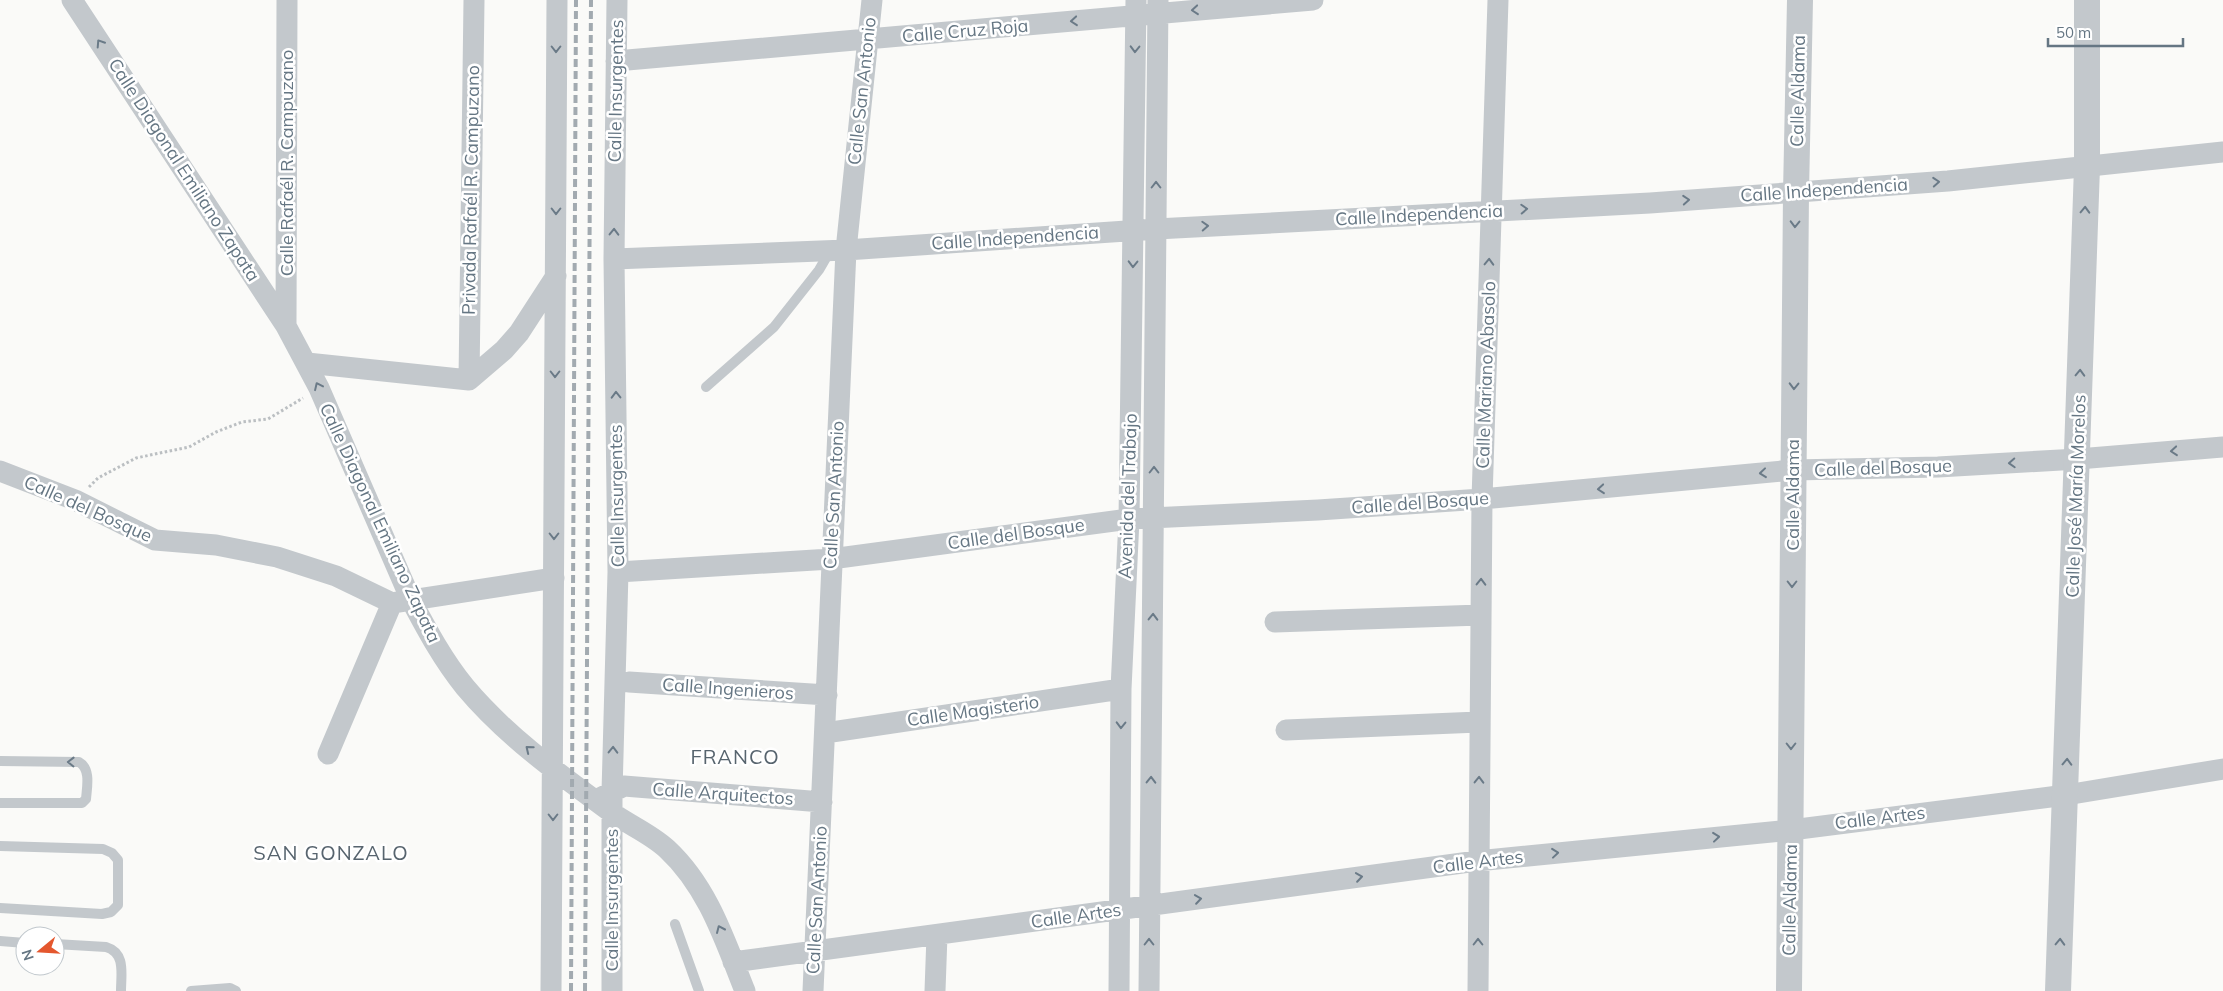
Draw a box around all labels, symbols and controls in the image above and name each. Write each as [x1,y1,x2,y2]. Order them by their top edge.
one-way arrow [1191,5,1199,16]
street label: Calle Cruz Roja [901,14,1029,47]
one-way arrow [1070,15,1078,26]
scale bar [2048,15,2183,47]
street label: Calle San Antonio [842,16,881,166]
street label: Calle Insurgentes [603,19,628,163]
text: 50 m [2056,23,2091,42]
street label: Calle Aldama [1785,35,1810,147]
one-way arrow [97,39,106,48]
one-way arrow [551,45,561,53]
one-way arrow [1130,45,1140,53]
street label: Calle Rafaél R. Campuzano [275,50,298,276]
street label: Calle Diagonal Emiliano Zapata [104,54,265,286]
street label: Privada Rafaél R. Campuzano [457,65,484,315]
street label: Calle Independencia [1739,172,1909,207]
one-way arrow [1932,176,1940,187]
one-way arrow [1151,181,1161,188]
one-way arrow [1683,195,1691,206]
street label: Calle Independencia [1335,199,1503,230]
one-way arrow [1520,203,1528,214]
one-way arrow [2080,206,2091,214]
one-way arrow [551,208,561,215]
street label: Calle Independencia [930,220,1100,255]
one-way arrow [1790,220,1800,228]
one-way arrow [1201,221,1209,232]
one-way arrow [609,228,620,236]
one-way arrow [1484,258,1495,266]
one-way arrow [1128,260,1138,268]
street label: Calle Mariano Abasolo [1471,281,1500,469]
one-way arrow [2075,368,2086,376]
one-way arrow [550,370,560,378]
one-way arrow [1789,382,1799,390]
one-way arrow [314,383,324,392]
one-way arrow [611,391,621,398]
street label: Calle José María Morelos [2060,394,2091,598]
street label: Calle Diagonal Emiliano Zapata [315,399,446,646]
street label: Avenida del Trabajo [1113,413,1142,579]
street label: Calle San Antonio [818,420,849,570]
street label: Calle Insurgentes [604,424,629,568]
street label: Calle Aldama [1781,439,1804,551]
one-way arrow [2170,445,2178,456]
street label: Calle del Bosque [1814,454,1952,481]
one-way arrow [2008,457,2016,468]
one-way arrow [1149,466,1159,474]
one-way arrow [1758,467,1766,478]
street label: Calle del Bosque [21,470,156,547]
one-way arrow [1597,483,1605,494]
street label: Calle del Bosque [1350,486,1490,519]
street label: Calle del Bosque [946,513,1086,554]
one-way arrow [549,532,559,540]
one-way arrow [1476,578,1486,586]
one-way arrow [1787,580,1797,588]
one-way arrow [1148,613,1158,621]
street label: Calle Ingenieros [661,672,795,705]
street label: Calle Magisterio [905,690,1040,731]
one-way arrow [1115,721,1126,729]
one-way arrow [1786,742,1796,750]
district label: FRANCO [690,744,780,769]
one-way arrow [526,745,535,754]
one-way arrow [608,746,618,754]
one-way arrow [67,757,74,767]
one-way arrow [2061,758,2072,766]
one-way arrow [1146,776,1156,784]
one-way arrow [1473,776,1484,784]
street label: Calle Arquitectos [652,777,794,810]
street label: Calle Artes [1833,801,1927,834]
one-way arrow [548,814,558,821]
street label: Calle San Antonio [801,825,832,975]
street label: Calle Insurgentes [600,828,623,971]
one-way arrow [1713,832,1721,843]
district label: SAN GONZALO [253,840,409,865]
street label: Calle Aldama [1777,844,1802,956]
street label: Calle Artes [1431,845,1525,878]
one-way arrow [1551,848,1559,859]
one-way arrow [1355,872,1363,883]
one-way arrow [1193,895,1202,905]
street label: Calle Artes [1029,898,1123,933]
one-way arrow [716,925,727,934]
north arrow [15,926,65,976]
one-way arrow [1144,938,1154,946]
one-way arrow [1473,938,1483,946]
one-way arrow [2054,938,2065,946]
text: N [17,947,38,963]

